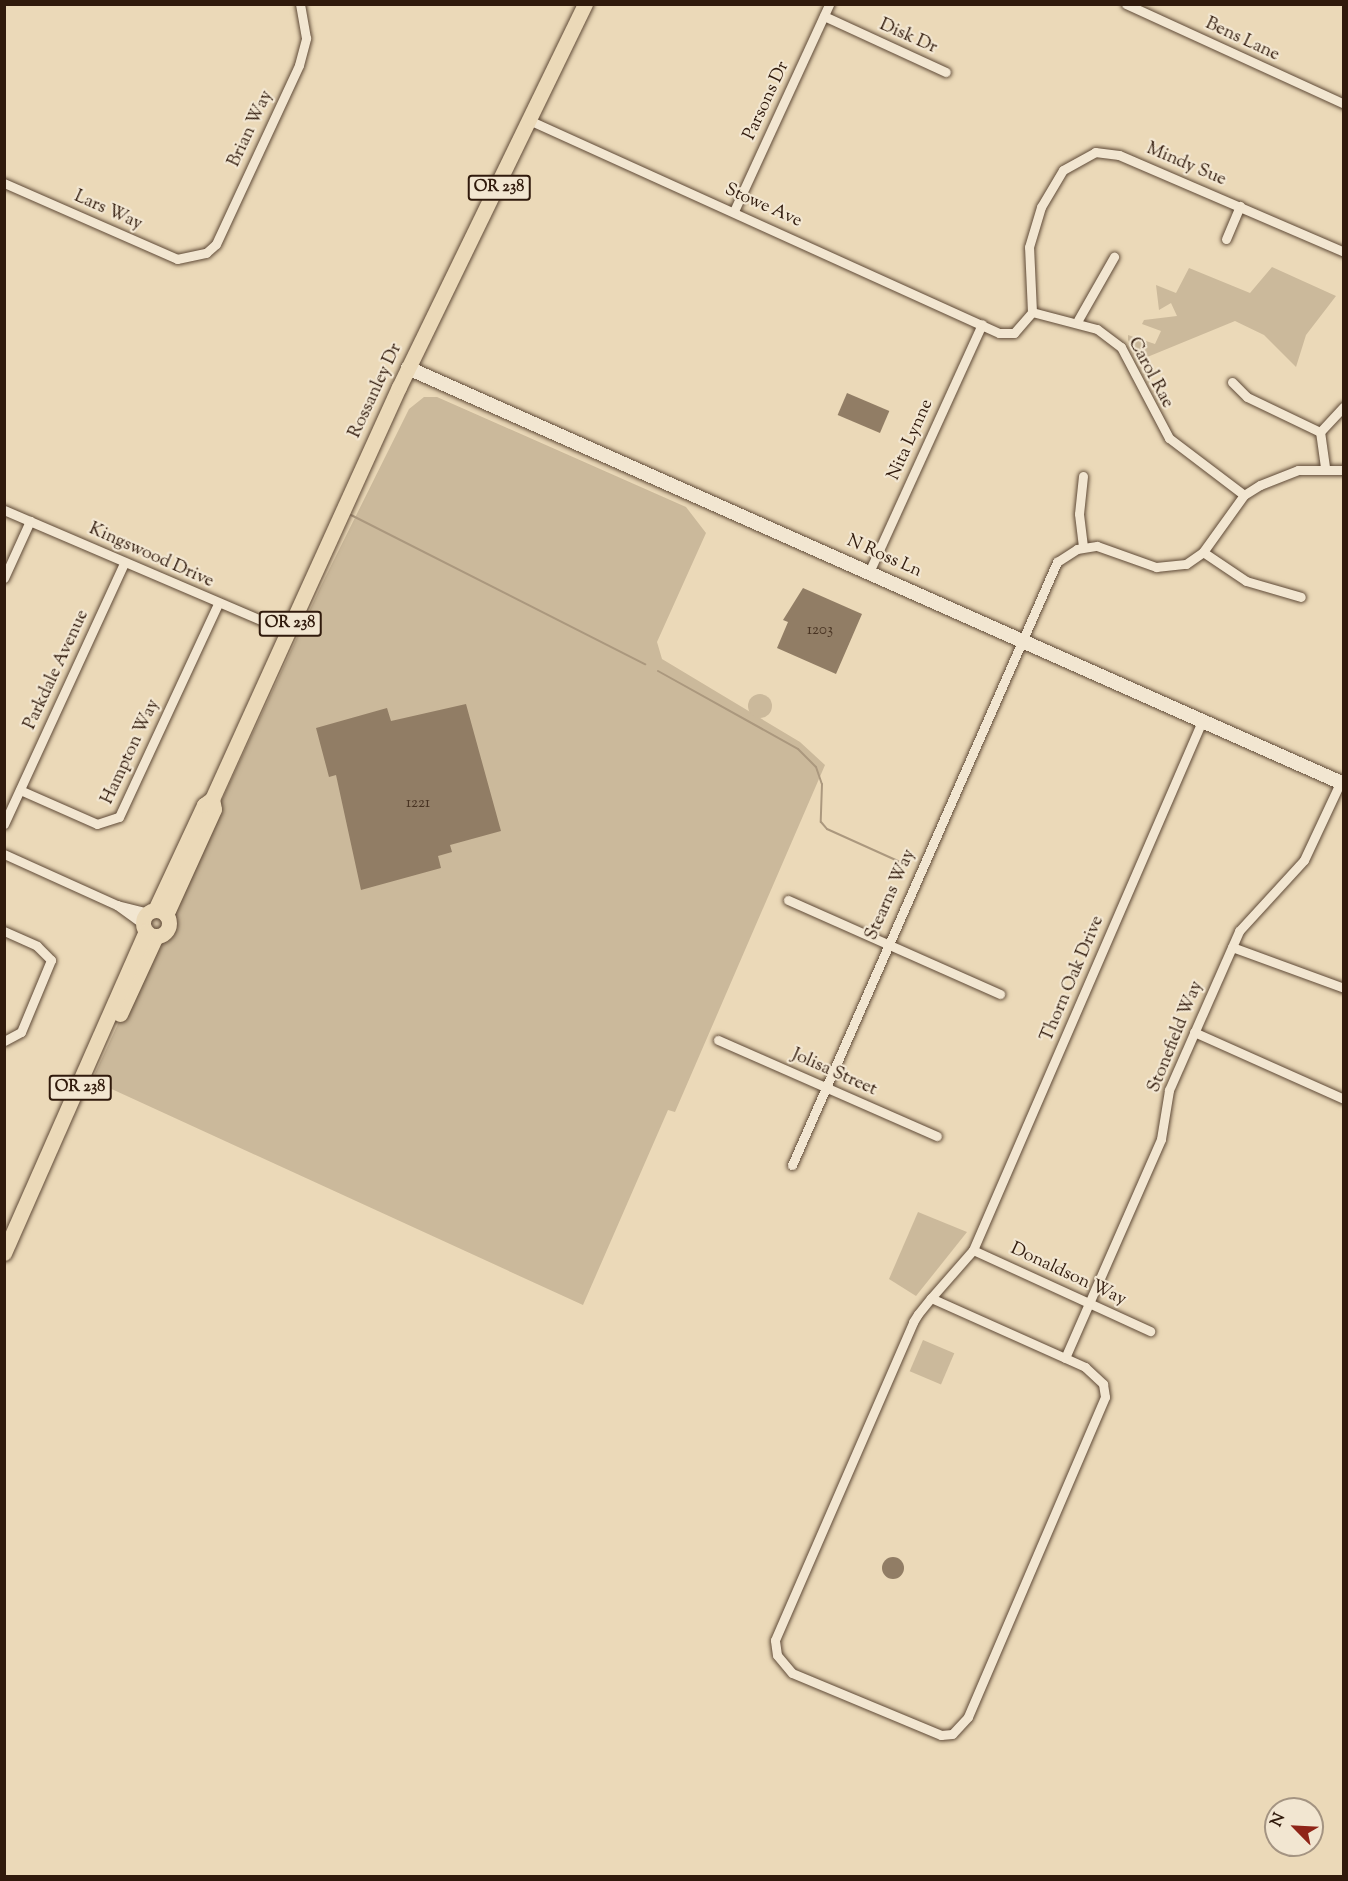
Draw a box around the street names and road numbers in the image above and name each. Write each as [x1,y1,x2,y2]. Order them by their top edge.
street label: Bens Lane [1202,13,1282,67]
street label: Disk Dr [876,15,940,59]
street label: Parsons Dr [739,58,795,144]
street label: Brian Way [224,87,278,171]
street label: Mindy Sue [1143,139,1229,191]
road number: OR 238 [468,175,530,201]
street label: Stowe Ave [721,179,805,233]
street label: Lars Way [70,186,146,236]
street label: Carol Rae [1122,334,1178,412]
street label: Rossanley Dr [345,340,407,442]
street label: Nita Lynne [884,396,938,484]
street label: Kingswood Drive [85,519,217,593]
street label: N Ross Ln [843,531,925,583]
street label: Parkdale Avenue [20,607,94,733]
road number: OR 238 [258,611,322,637]
street label: Hampton Way [97,696,165,808]
street label: Stearns Way [861,846,921,944]
street label: Thorn Oak Drive [1037,913,1109,1045]
street label: Stonefield Way [1144,978,1208,1096]
street label: Jolisa Street [788,1045,880,1101]
road number: OR 238 [48,1075,112,1101]
street label: Donaldson Way [1007,1239,1129,1311]

